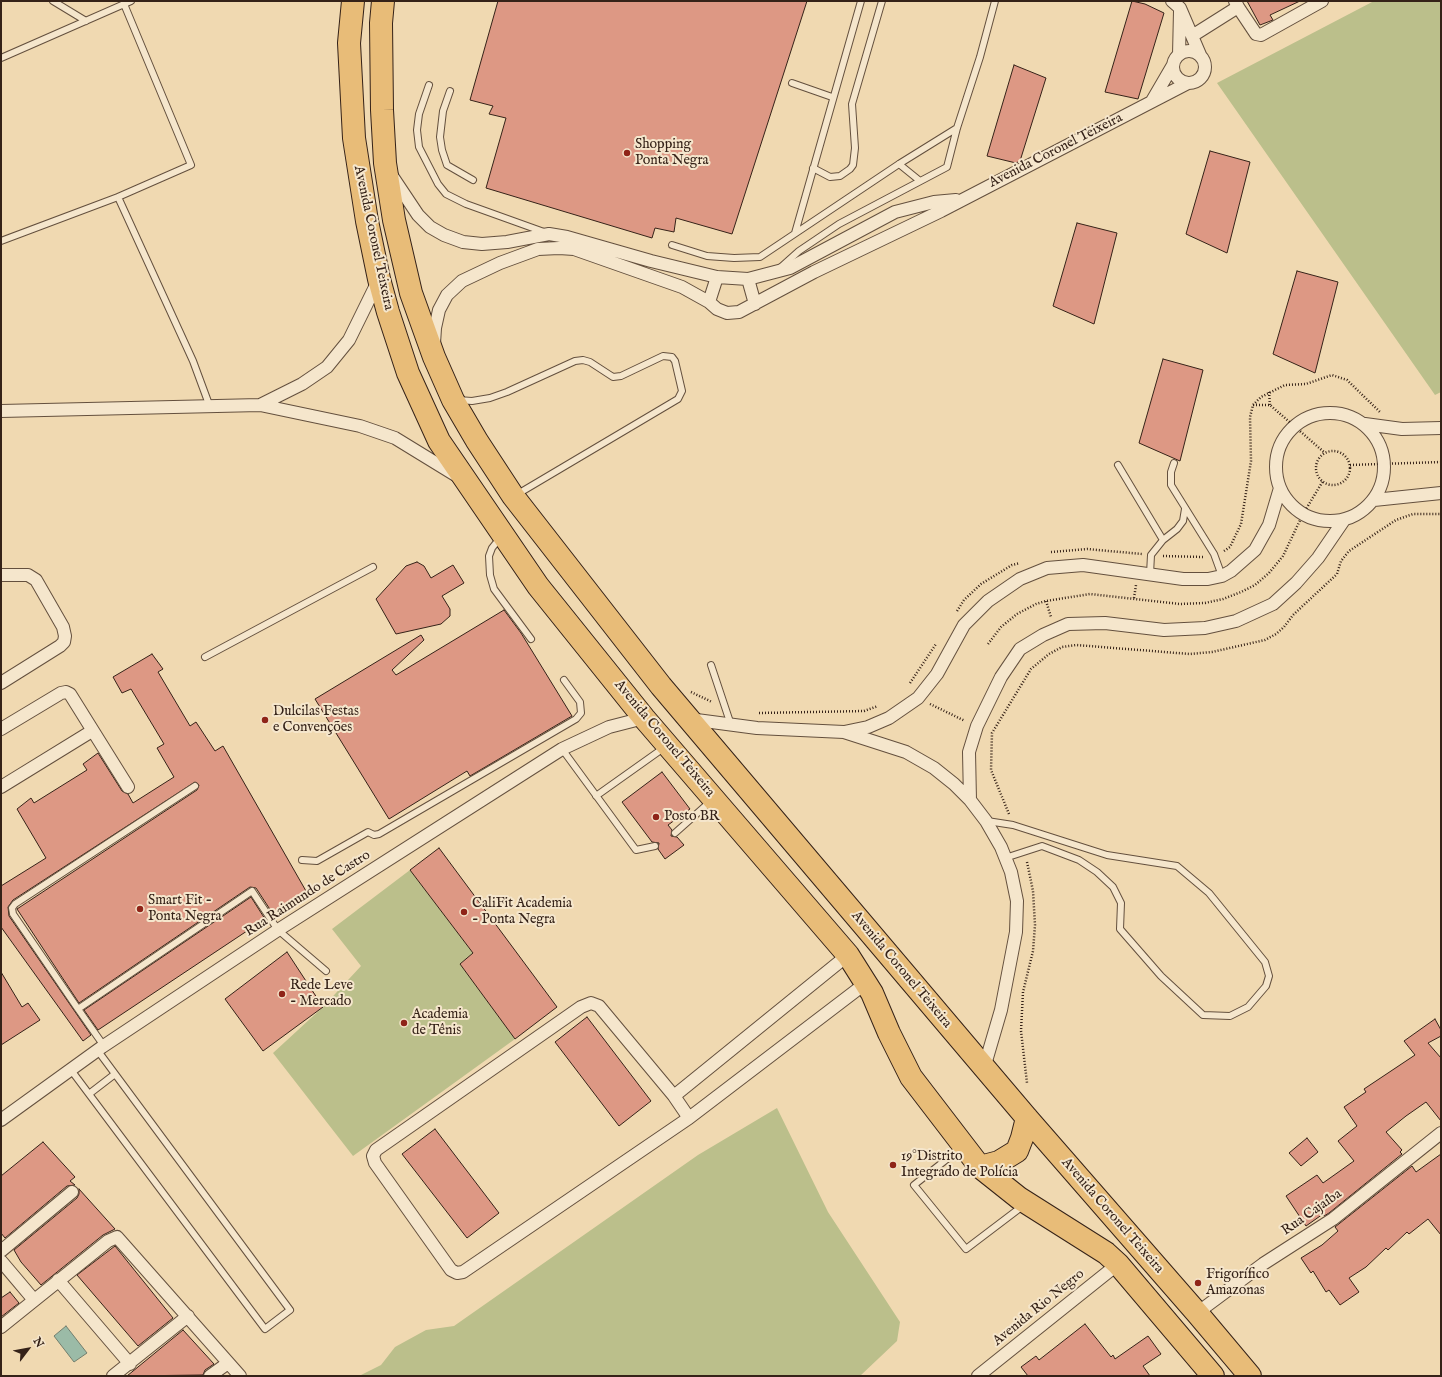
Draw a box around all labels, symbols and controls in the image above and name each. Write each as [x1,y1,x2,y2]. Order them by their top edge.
street label: Avenida Coronel Teixeira [986,110,1126,192]
place label: Shopping Ponta Negra [635,137,709,170]
marker: Shopping Ponta Negra [622,148,632,158]
street label: Avenida Coronel Teixeira [349,164,397,312]
street label: Avenida Coronel Teixeira [610,677,718,801]
place label: Dulcilas Festas e Convenções [273,704,359,736]
marker: Dulcilas Festas e Convenções [260,715,270,725]
place label: Posto BR [664,809,719,825]
marker: Posto BR [651,812,661,822]
street label: Rua Raimundo de Castro [242,847,374,941]
place label: Smart Fit - Ponta Negra [148,893,222,926]
place label: CaliFit Academia - Ponta Negra [472,896,572,928]
marker: Smart Fit - Ponta Negra [135,904,145,914]
marker: CaliFit Academia - Ponta Negra [459,907,469,917]
street label: Avenida Coronel Teixeira [847,908,955,1032]
place label: Rede Leve - Mercado [290,978,353,1010]
marker: Rede Leve - Mercado [277,989,287,999]
place label: Academia de Tênis [412,1007,468,1040]
marker: Academia de Tênis [399,1018,409,1028]
place label: 19°Distrito Integrado de Polícia [901,1149,1018,1182]
street label: Avenida Coronel Teixeira [1057,1155,1167,1277]
marker: 19°Distrito Integrado de Polícia [888,1160,898,1170]
street label: Rua Cajaíba [1279,1186,1345,1240]
street label: Avenida Rio Negro [990,1266,1088,1350]
place label: Frigorífico Amazonas [1206,1267,1269,1300]
marker: Frigorífico Amazonas [1193,1278,1203,1288]
north arrow [8,1329,48,1369]
text: N [30,1335,47,1350]

